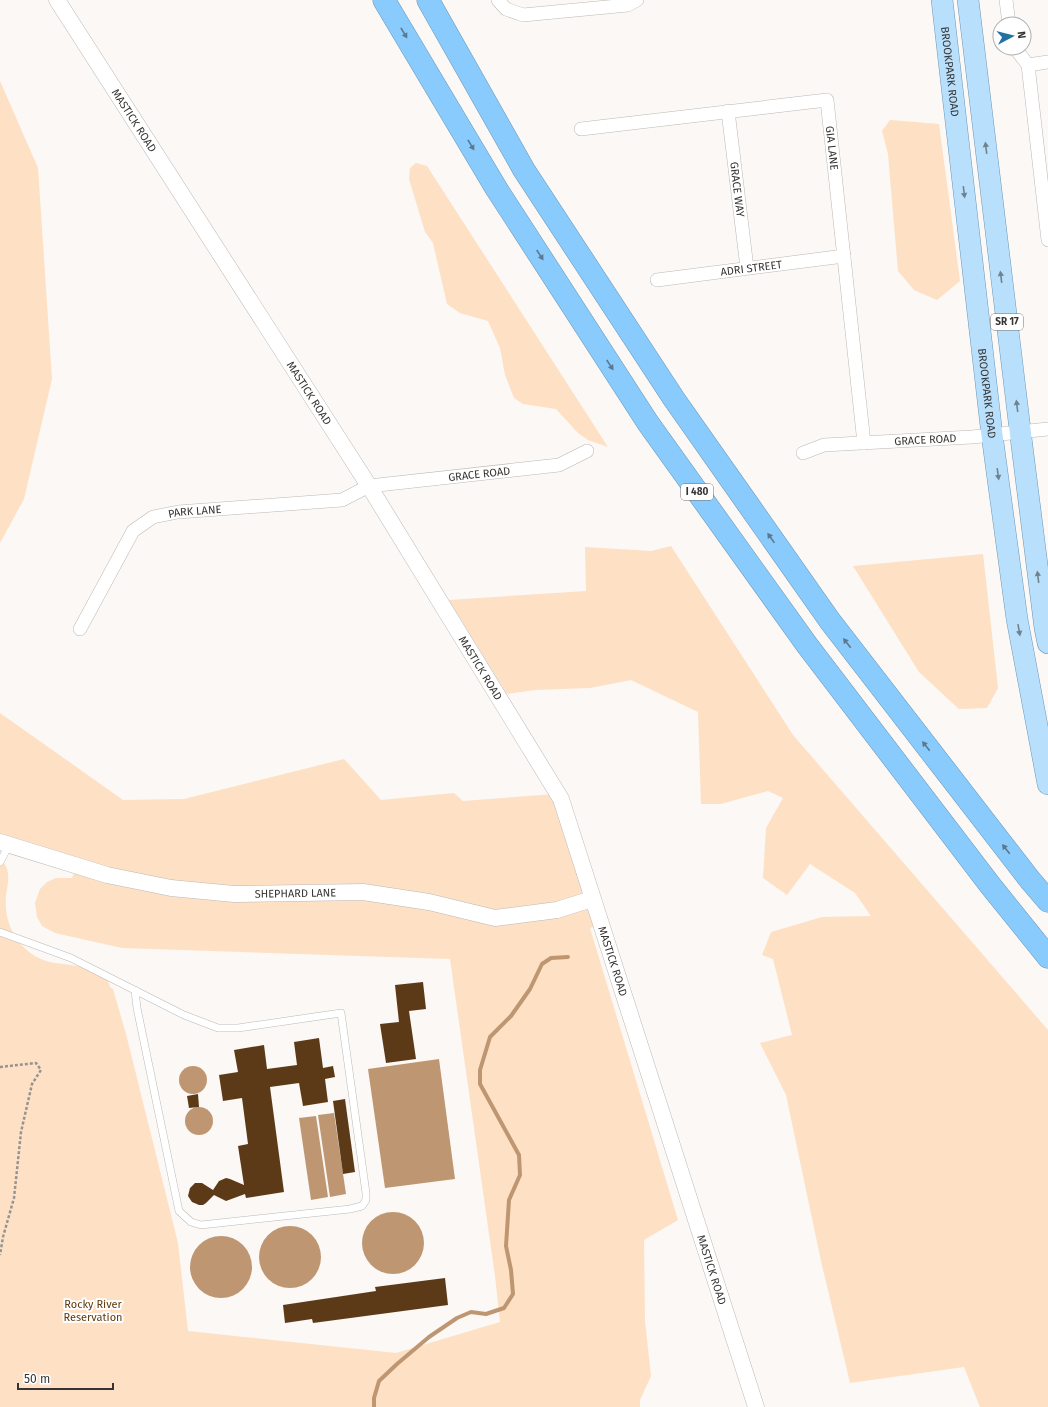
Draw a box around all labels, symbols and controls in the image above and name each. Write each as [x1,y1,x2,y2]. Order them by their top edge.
north arrow [992,16,1032,56]
street label: BROOKPARK ROAD [939,26,962,117]
one-way arrow [401,28,408,39]
text: N [1015,30,1028,39]
street label: MASTICK ROAD [109,86,159,154]
street label: GIA LANE [823,125,841,171]
one-way arrow [467,140,475,150]
one-way arrow [983,142,989,154]
street label: GRACE WAY [728,161,747,218]
one-way arrow [961,186,967,198]
one-way arrow [536,250,544,260]
street label: ADRI STREET [720,257,783,278]
one-way arrow [998,271,1005,283]
road number: SR 17 [991,314,1023,330]
street label: BROOKPARK ROAD [976,348,999,439]
street label: MASTICK ROAD [284,359,334,427]
one-way arrow [606,360,614,370]
one-way arrow [1014,400,1020,412]
street label: GRACE ROAD [894,431,957,448]
street label: GRACE ROAD [447,464,511,484]
one-way arrow [995,468,1001,480]
road number: I 480 [681,484,713,500]
street label: PARK LANE [167,502,222,520]
one-way arrow [767,532,775,543]
one-way arrow [1035,571,1041,583]
one-way arrow [1017,624,1023,636]
street label: MASTICK ROAD [456,634,505,702]
one-way arrow [843,638,851,649]
one-way arrow [922,741,931,752]
one-way arrow [1002,843,1010,854]
street label: SHEPHARD LANE [255,886,336,900]
street label: MASTICK ROAD [596,925,630,998]
street label: MASTICK ROAD [695,1233,729,1306]
park label: Rocky River Reservation [63,1298,123,1324]
scale bar [18,1365,113,1391]
text: 50 m [24,1372,50,1386]

